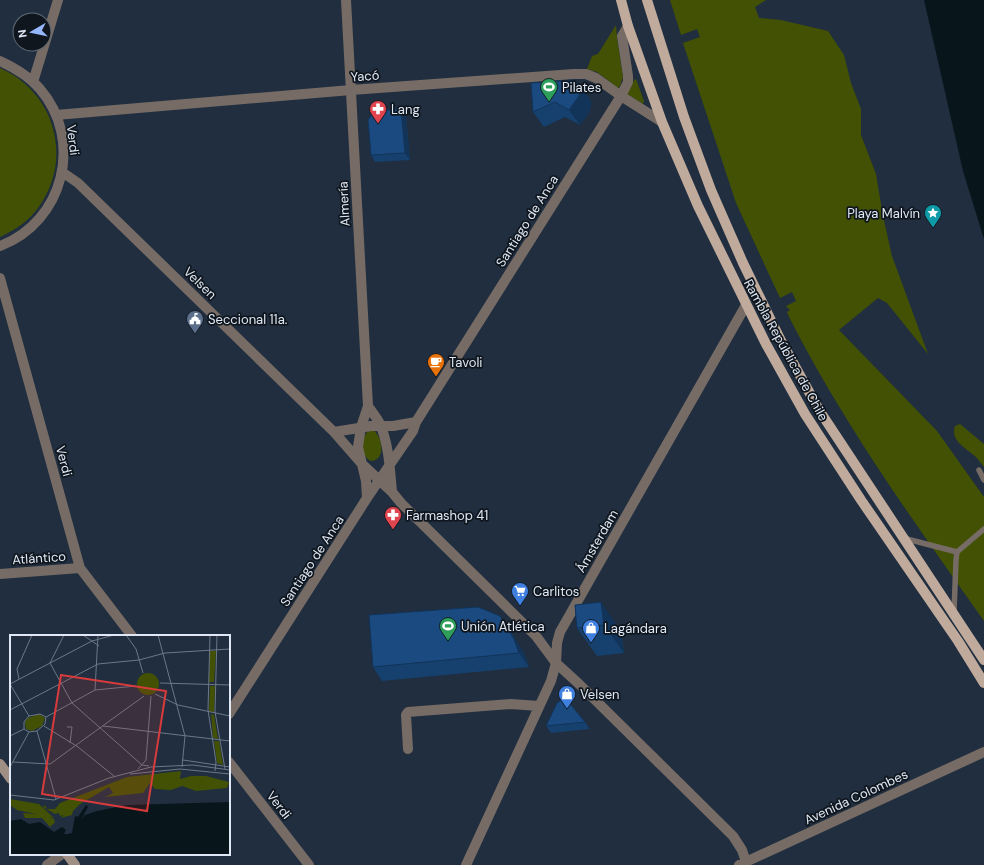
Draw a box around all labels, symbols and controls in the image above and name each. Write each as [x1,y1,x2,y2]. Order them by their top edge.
north arrow [12,12,52,52]
text: N [15,29,30,39]
street label: Yacó [350,66,380,85]
sports icon: Pilates [539,77,559,102]
place label: Pilates [562,79,601,96]
pharmacy icon: Lang [368,99,388,124]
place label: Lang [391,101,420,118]
street label: Verdi [63,124,83,156]
street label: Santiago de Anca [492,172,562,270]
street label: Almería [334,181,354,227]
place icon: Playa Malvín [923,203,943,228]
place label: Playa Malvín [847,205,920,222]
street label: Velsen [180,263,220,303]
street label: Rambla República de Chile [740,276,832,424]
public building icon: Seccional 11a. [185,309,205,334]
place label: Seccional 11a. [208,311,288,328]
cafe icon: Tavoli [426,352,446,377]
place label: Tavoli [449,354,482,371]
street label: Verdi [52,444,76,478]
pharmacy icon: Farmashop 41 [383,505,403,530]
street label: Ámsterdam [571,506,622,576]
place label: Farmashop 41 [406,507,488,524]
street label: Santiago de Anca [276,512,348,610]
street label: Atlántico [11,548,67,568]
supermarket icon: Carlitos [510,581,530,606]
place label: Carlitos [533,583,579,600]
sports icon: Unión Atlética [438,616,458,641]
place label: Unión Atlética [461,618,545,635]
shop icon: Lagándara [581,618,601,643]
place label: Lagándara [604,620,667,637]
inset map [10,635,230,855]
shop icon: Velsen [557,684,577,709]
place label: Velsen [580,686,620,703]
street label: Avenida Colombes [801,766,911,828]
street label: Verdi [263,788,295,822]

